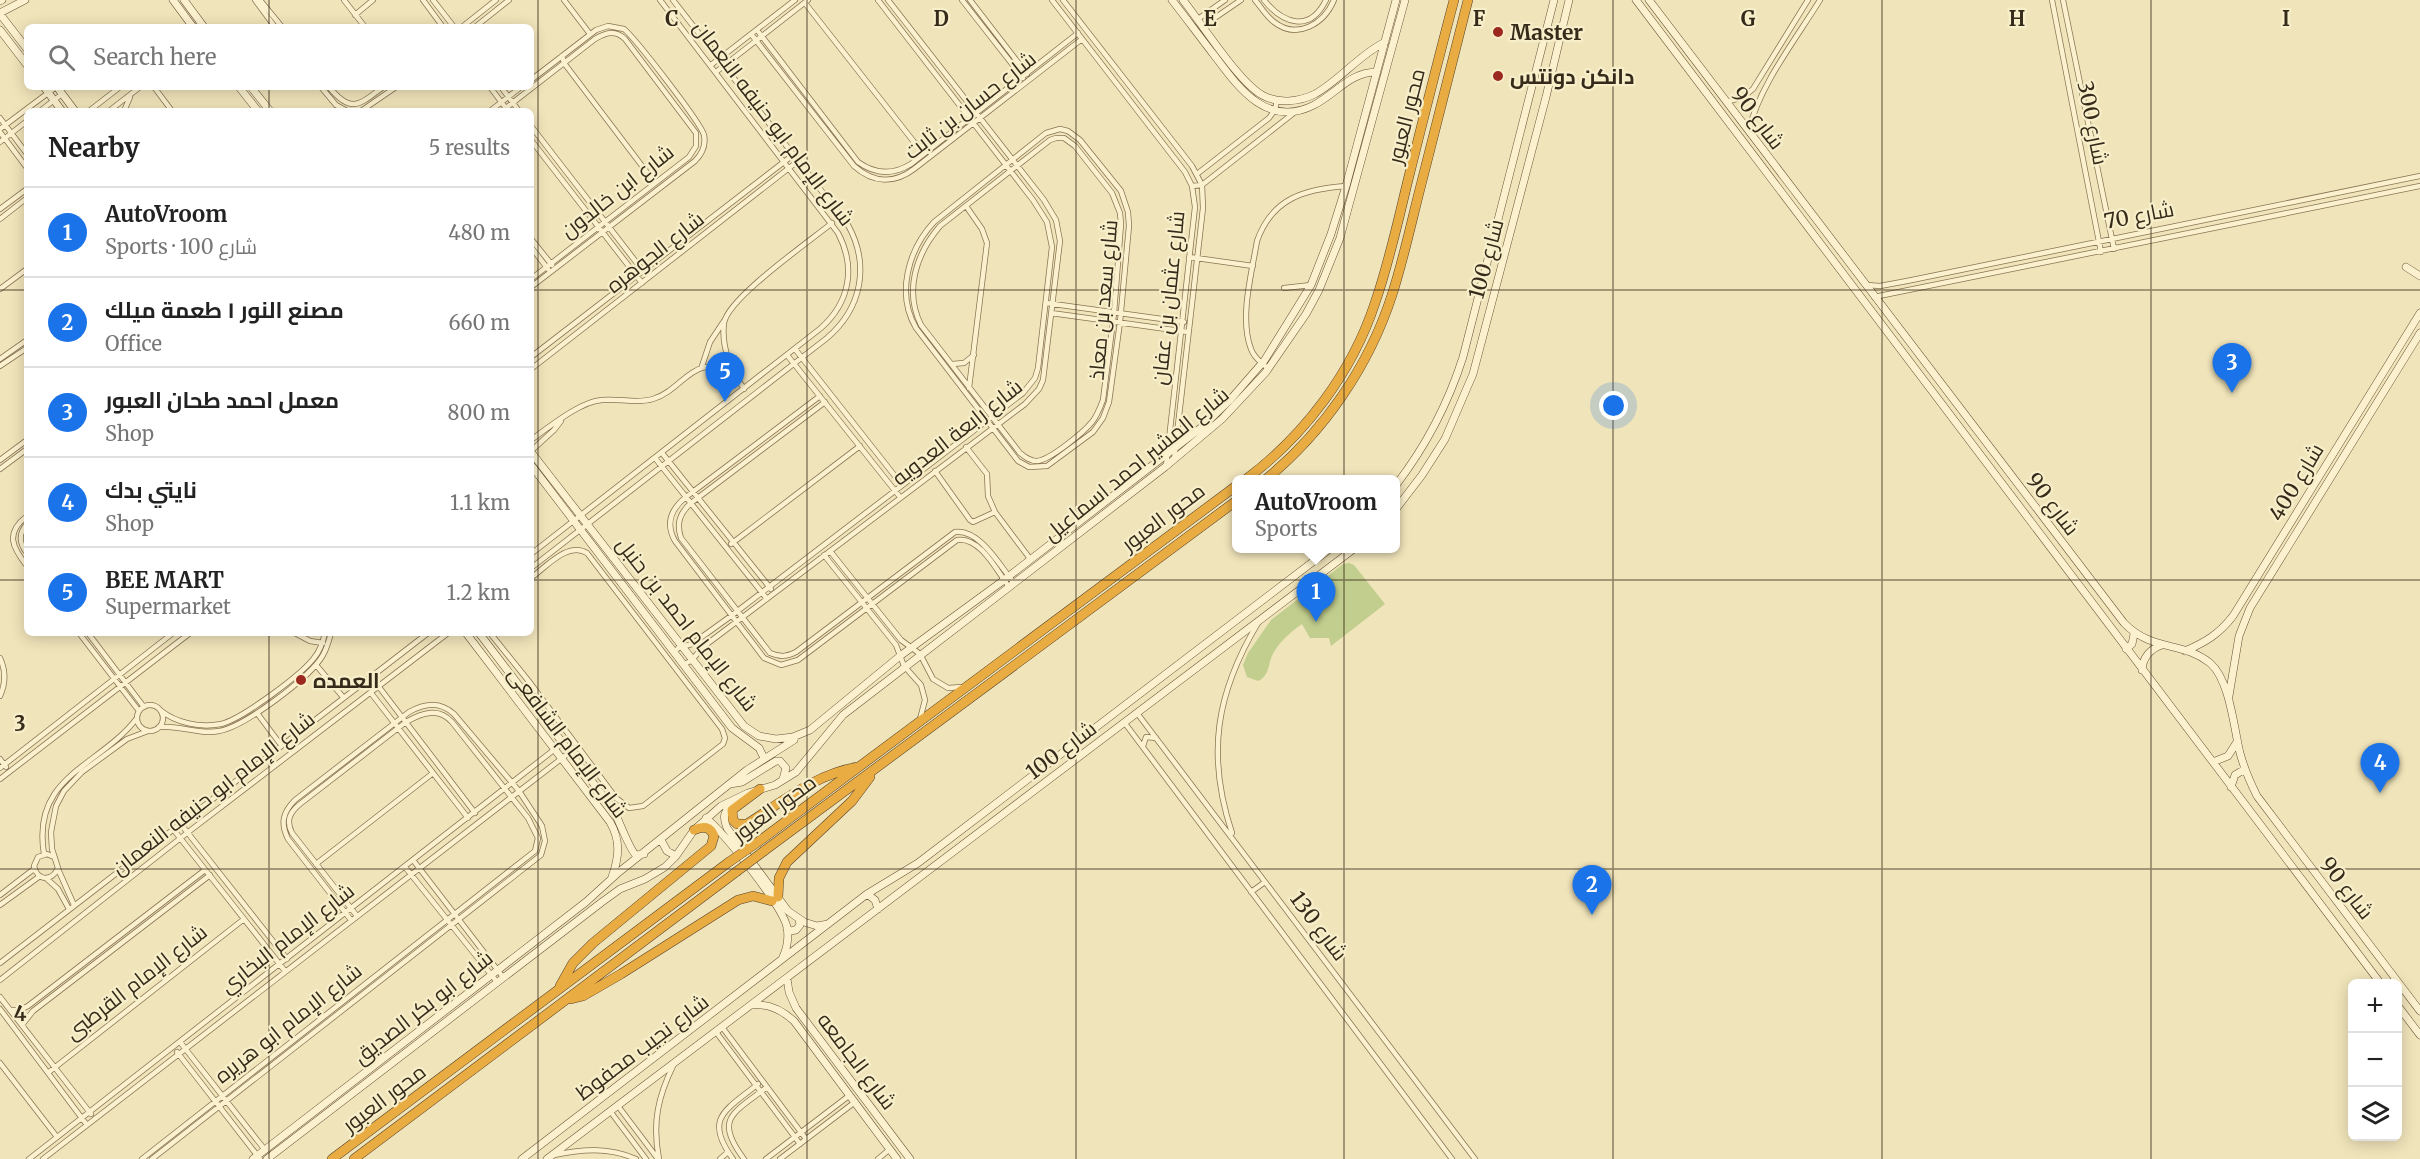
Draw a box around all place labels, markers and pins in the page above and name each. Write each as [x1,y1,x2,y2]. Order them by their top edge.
place label: Master [1510,19,1583,46]
marker: Master [1491,25,1505,39]
place label: دانكن دونتس [1510,63,1634,90]
marker: دانكن دونتس [1491,69,1505,83]
pin: 3 [2212,344,2252,393]
pin: 5 [706,352,744,402]
pin: 1 [1296,572,1336,622]
place label: العمده [313,667,380,694]
marker: العمده [294,673,308,687]
pin: 4 [2360,744,2400,793]
pin: 2 [1572,866,1612,915]

